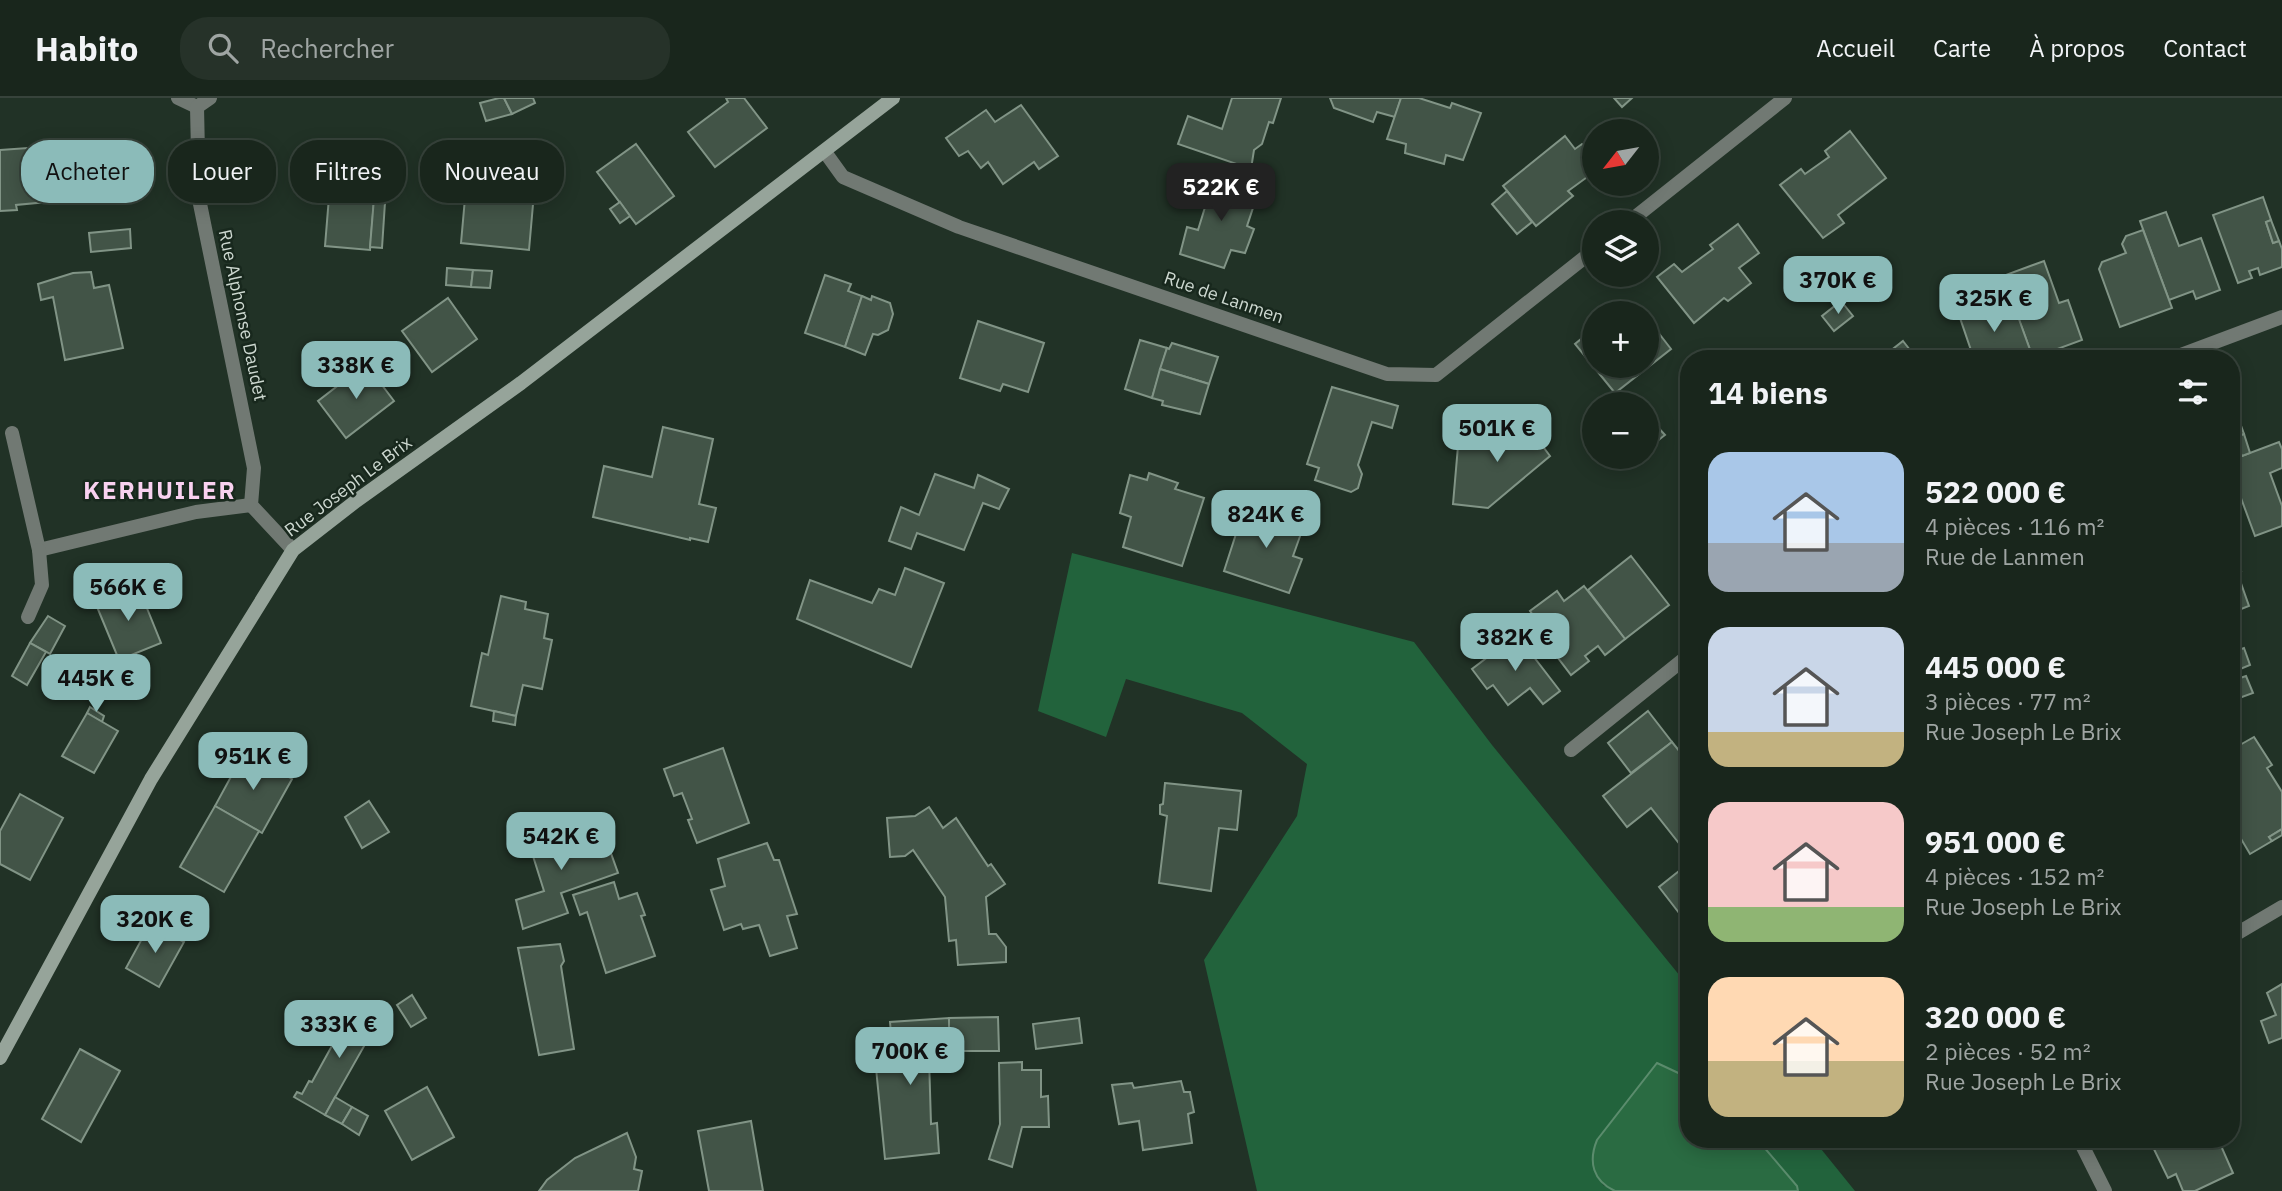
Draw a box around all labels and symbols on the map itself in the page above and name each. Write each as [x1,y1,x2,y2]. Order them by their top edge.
north arrow [1582,119,1659,196]
pin: 522K € [1164,164,1278,223]
street label: Rue Alphonse Daudet [214,227,272,403]
pin: 370K € [1781,256,1895,316]
street label: Rue de Lanmen [1161,266,1287,328]
pin: 325K € [1937,274,2051,334]
pin: 338K € [299,342,413,401]
pin: 501K € [1440,404,1554,464]
street label: Rue Joseph Le Brix [280,431,416,541]
district label: KERHUILER [83,474,237,506]
pin: 824K € [1209,490,1323,550]
pin: 566K € [71,564,185,623]
pin: 382K € [1458,614,1572,673]
pin: 445K € [39,654,153,714]
pin: 951K € [196,732,310,792]
pin: 542K € [504,812,618,872]
pin: 320K € [98,896,212,955]
pin: 333K € [282,1000,396,1060]
pin: 700K € [853,1028,967,1087]

